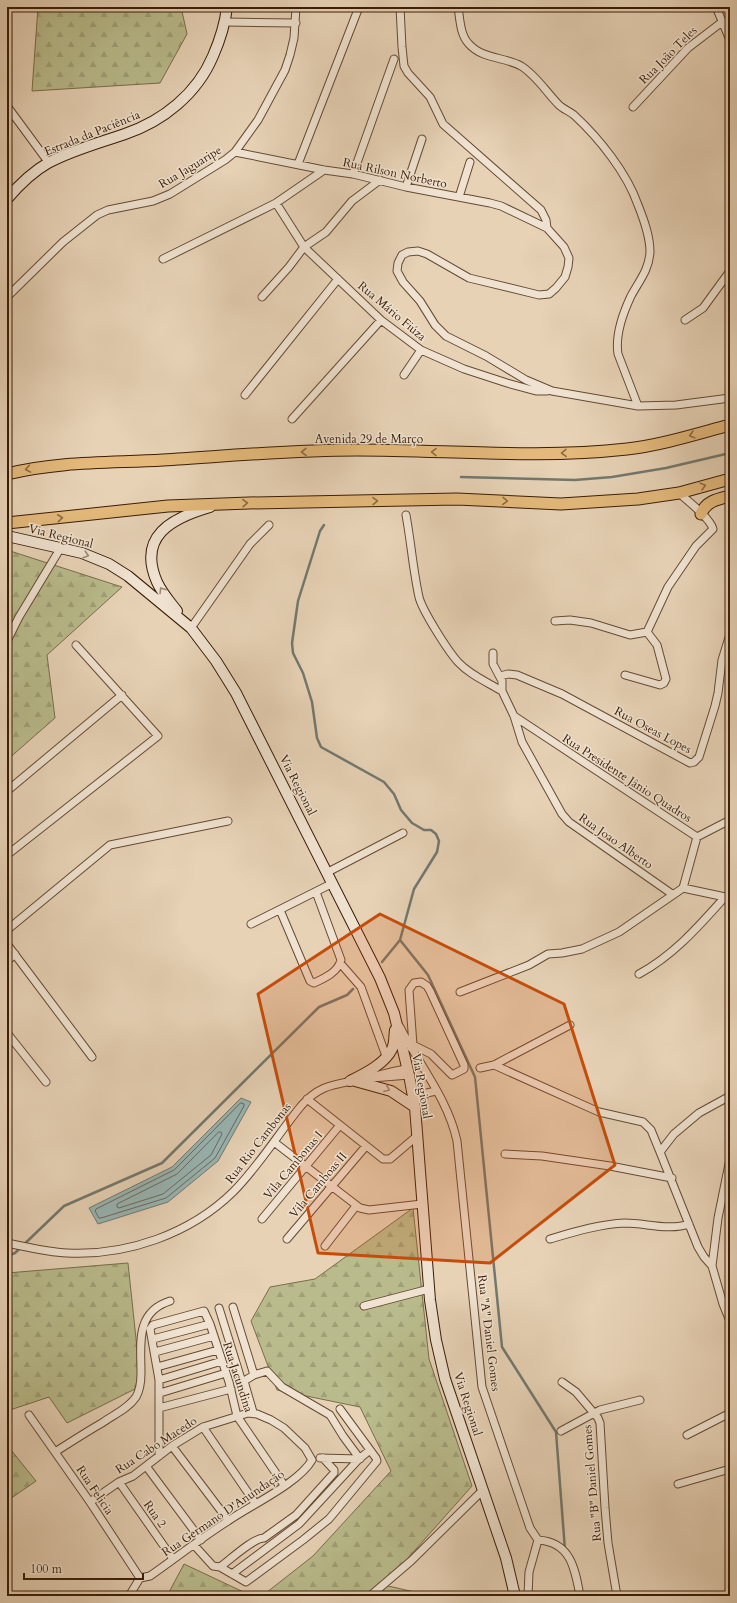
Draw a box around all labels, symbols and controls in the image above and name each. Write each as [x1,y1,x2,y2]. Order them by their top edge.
street label: Rua João Teles [636,23,700,87]
street label: Estrada da Paciência [42,106,143,159]
street label: Rua Jaguaripe [156,142,224,192]
street label: Rua Rilson Norberto [341,154,449,192]
street label: Rua Mário Fiúza [354,278,430,345]
street label: Avenida 29 de Março [315,431,424,447]
one-way arrow [689,431,696,439]
one-way arrow [301,448,307,457]
one-way arrow [431,448,437,456]
one-way arrow [561,449,567,457]
one-way arrow [25,464,31,473]
one-way arrow [700,482,707,491]
one-way arrow [372,497,378,505]
one-way arrow [502,497,508,506]
one-way arrow [242,499,248,507]
one-way arrow [57,514,63,523]
street label: Via Regional [27,520,95,552]
one-way arrow [82,550,89,559]
one-way arrow [159,587,167,594]
street label: Rua Oseas Lopes [612,703,694,757]
street label: Rua Presidente Jânio Quadros [559,730,695,826]
street label: Via Regional [276,752,320,818]
street label: Rua Joao Alberto [576,810,657,873]
street label: Via Regional [408,1052,436,1120]
one-way arrow [384,1085,391,1093]
street label: Rua Rio Cambonas [221,1099,295,1187]
street label: Vila Cambonas I [260,1128,326,1202]
street label: Vila Camboas II [286,1149,350,1221]
street label: Rua "A" Daniel Gomes [474,1274,504,1392]
street label: Rua Jacundina [219,1340,257,1415]
street label: Via Regional [450,1370,486,1438]
street label: Rua Cabo Macedo [112,1412,200,1477]
street label: Rua "B" Daniel Gomes [579,1424,605,1542]
street label: Rua Felicia [73,1462,118,1518]
street label: Rua Germano D'Anundação [159,1466,288,1560]
street label: Rua 2 [140,1497,170,1531]
scale bar [24,1555,143,1581]
text: 100 m [30,1561,63,1577]

